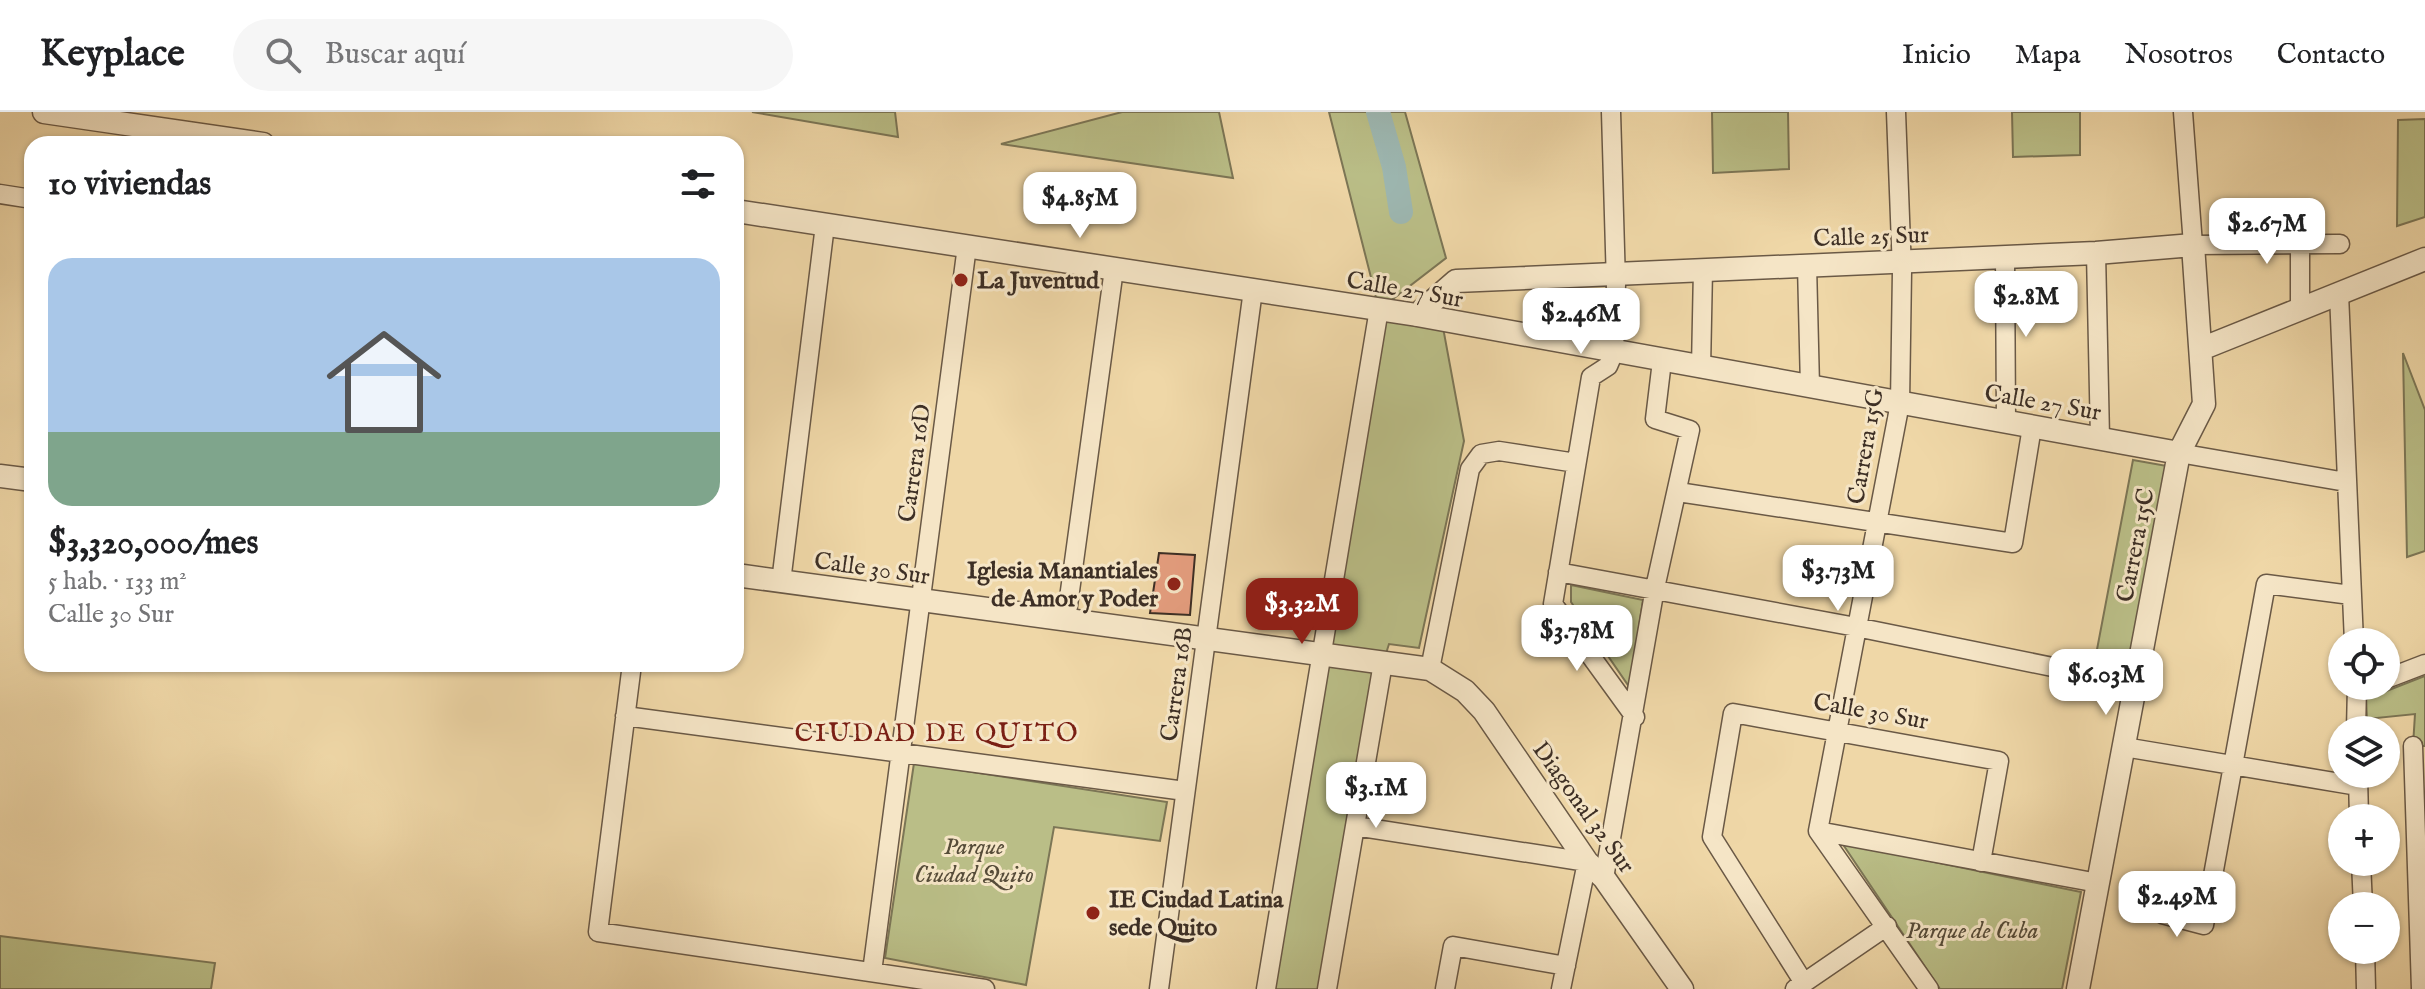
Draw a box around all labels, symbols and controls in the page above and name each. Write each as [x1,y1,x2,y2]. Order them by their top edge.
search box [233,19,793,91]
text: Keyplace [40,31,185,79]
icon: search [261,33,305,77]
text: Buscar aquí [325,36,465,74]
text: Inicio [1902,38,1971,73]
text: Mapa [2015,38,2081,73]
text: Nosotros [2125,38,2233,73]
text: Contacto [2277,38,2385,73]
icon: filters [676,162,720,206]
text: 10 viviendas [48,163,211,206]
pin: $4.85M [1015,172,1145,240]
text: $4.85M [1041,181,1119,214]
pin: $2.67M [2202,198,2332,266]
text: $2.67M [2227,207,2307,240]
street label: Calle 25 Sur [1813,220,1929,255]
street label: Calle 27 Sur [1344,265,1466,316]
place label: La Juventud [977,266,1100,297]
marker: La Juventud [952,271,970,289]
pin: $2.8M [1970,271,2082,339]
text: $2.8M [1993,280,2059,313]
pin: $2.46M [1516,288,1646,356]
text: $2.46M [1541,297,1621,330]
icon: home [312,310,456,454]
street label: Calle 27 Sur [1982,378,2104,429]
street label: Carrera 15G [1841,386,1892,507]
street label: Carrera 16D [892,402,939,524]
street label: Carrera 15C [2110,486,2163,605]
text: $3,320,000/mes [48,522,258,565]
pin: $3.73M [1773,545,1903,613]
street label: Calle 30 Sur [812,546,932,593]
text: $3.73M [1801,554,1875,587]
place label: Iglesia Manantiales de Amor y Poder [967,556,1159,615]
text: 5 hab. · 133 m² [48,565,187,598]
marker: Iglesia Manantiales de Amor y Poder [1165,575,1183,593]
pin: $3.32M [1237,578,1367,646]
text: $3.32M [1264,587,1340,620]
text: Calle 30 Sur [48,598,174,631]
pin: $3.78M [1512,605,1642,673]
text: $3.78M [1539,614,1615,647]
street label: Carrera 16B [1154,625,1201,744]
map controls [2328,628,2400,964]
button: locate [2328,628,2400,700]
pin: $6.03M [2041,649,2171,717]
text: $6.03M [2067,658,2145,691]
street label: Calle 30 Sur [1811,687,1931,738]
button: layers [2328,716,2400,788]
district label: CIUDAD DE QUITO [794,717,1080,750]
street label: Diagonal 32 Sur [1524,736,1641,880]
pin: $3.1M [1320,762,1432,830]
text: $3.1M [1344,771,1408,804]
button: + [2328,804,2400,876]
park label: Parque Ciudad Quito [914,832,1034,891]
pin: $2.49M [2112,871,2242,939]
text: $2.49M [2137,880,2217,913]
place label: IE Ciudad Latina sede Quito [1109,885,1284,944]
button: − [2328,892,2400,964]
marker: IE Ciudad Latina sede Quito [1084,904,1102,922]
park label: Parque de Cuba [1906,916,2038,947]

